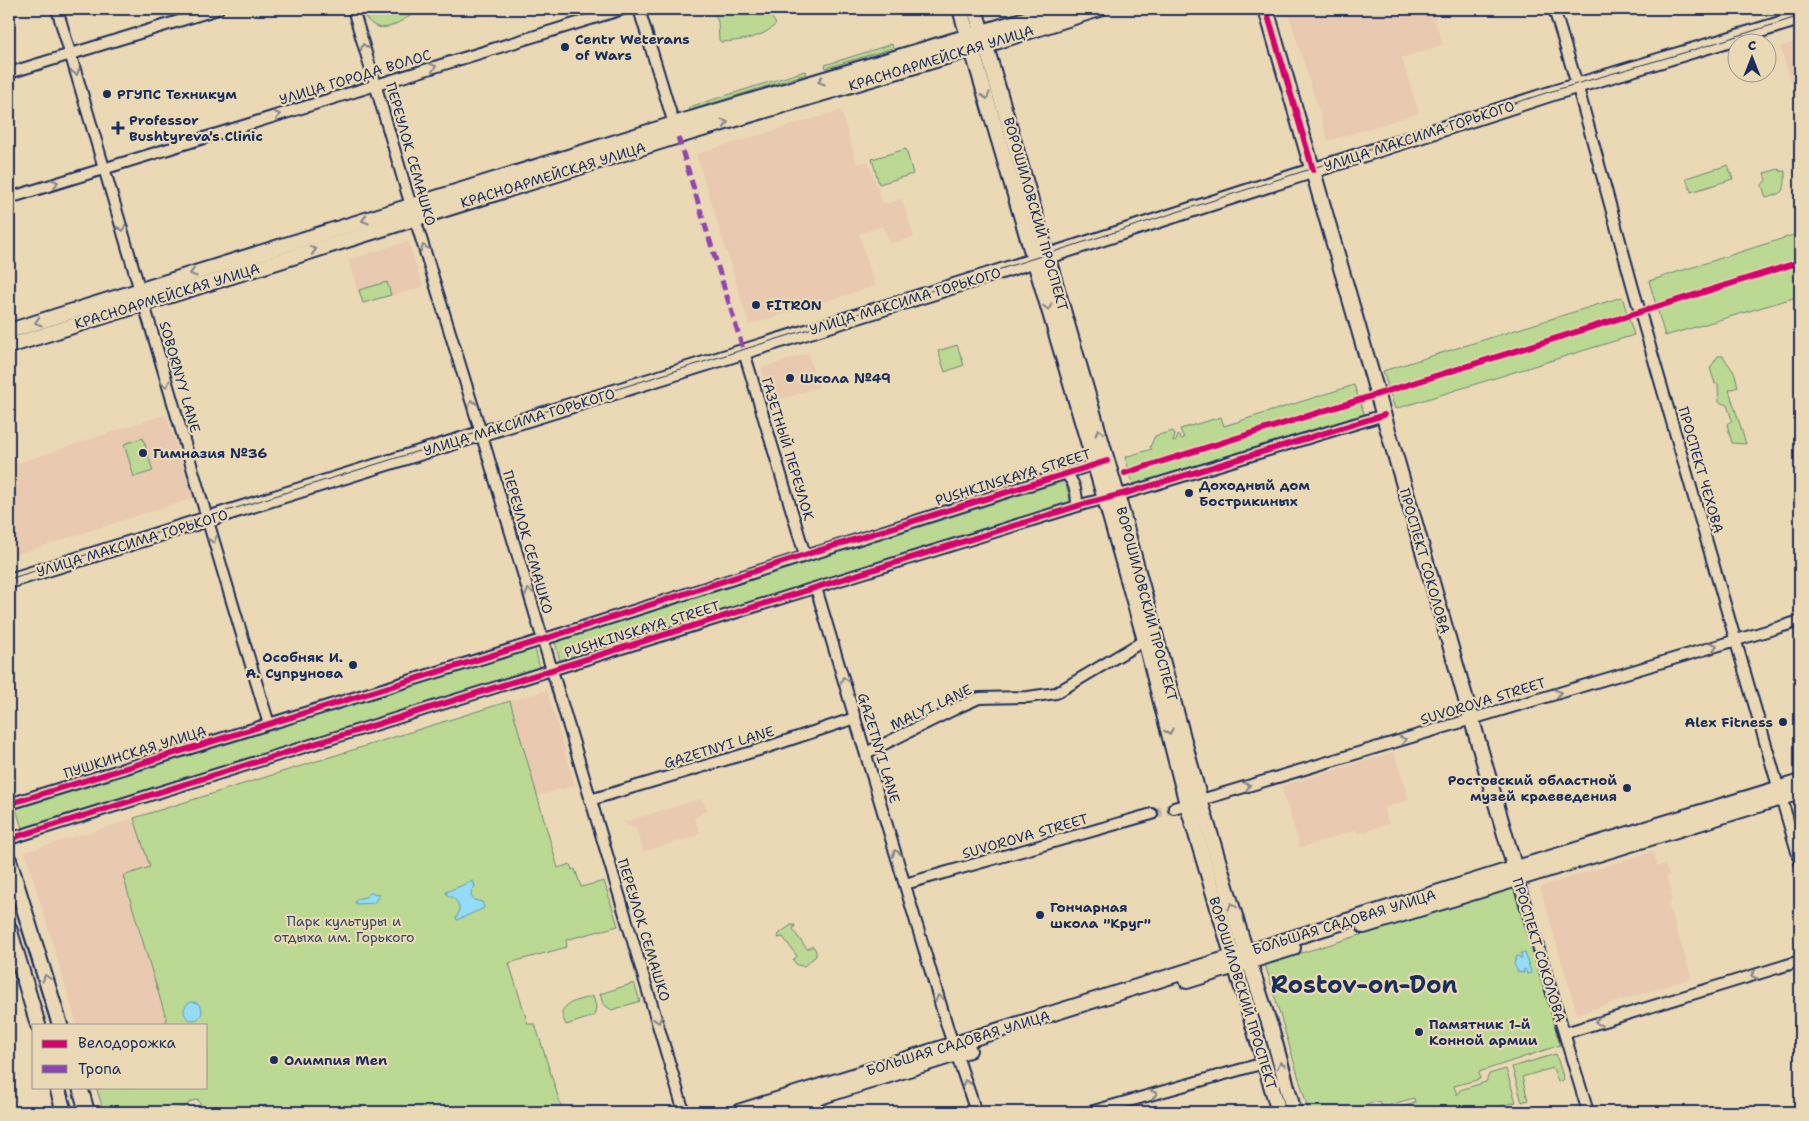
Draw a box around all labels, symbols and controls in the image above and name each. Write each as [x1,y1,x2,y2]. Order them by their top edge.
street label: КРАСНОАРМЕЙСКАЯ УЛИЦА [846,21,1036,95]
place label: Centr Weterans of Wars [575,30,690,64]
north arrow [1726,32,1776,82]
text: С [1748,36,1756,54]
marker: Centr Weterans of Wars [559,41,571,53]
one-way arrow [360,43,370,51]
street label: УЛИЦА ГОРОДА ВОЛОС [277,45,433,109]
one-way arrow [428,63,436,73]
one-way arrow [70,68,80,76]
one-way arrow [818,75,826,85]
street label: ПЕРЕУЛОК СЕМАШКО [382,80,440,228]
place label: РГУПС Техникум [117,85,237,103]
marker: РГУПС Техникум [101,88,113,100]
one-way arrow [980,91,990,99]
street label: УЛИЦА МАКСИМА ГОРЬКОГО [1321,97,1517,175]
one-way arrow [273,110,281,120]
place label: Professor Bushtyreva's Clinic [129,111,263,145]
street label: ВОРОШИЛОВСКИЙ ПРОСПЕКТ [1000,115,1072,313]
one-way arrow [720,118,728,128]
marker: Professor Bushtyreva's Clinic [111,121,125,135]
street label: КРАСНОАРМЕЙСКАЯ УЛИЦА [458,138,648,212]
one-way arrow [51,179,59,189]
one-way arrow [361,215,369,225]
one-way arrow [117,223,127,232]
one-way arrow [420,244,430,253]
one-way arrow [308,246,317,256]
street label: КРАСНОАРМЕЙСКАЯ УЛИЦА [72,259,262,333]
street label: УЛИЦА МАКСИМА ГОРЬКОГО [807,263,1003,339]
one-way arrow [189,268,197,278]
place label: FITRON [766,296,822,314]
marker: FITRON [750,299,762,311]
one-way arrow [1042,303,1052,311]
one-way arrow [34,316,42,326]
street label: SOBORNYY LANE [155,319,205,435]
place label: Школа №49 [800,369,891,387]
marker: Школа №49 [784,372,796,384]
street label: ГАЗЕТНЫЙ ПЕРЕУЛОК [758,375,818,523]
one-way arrow [161,380,171,388]
street label: УЛИЦА МАКСИМА ГОРЬКОГО [421,384,617,460]
one-way arrow [468,400,478,408]
street label: ПРОСПЕКТ ЧЕХОВА [1674,405,1728,535]
one-way arrow [1095,429,1105,437]
place label: Гимназия №36 [153,444,268,462]
street label: PUSHKINSKAYA STREET [933,445,1094,509]
marker: Гимназия №36 [137,447,149,459]
street label: ПЕРЕУЛОК СЕМАШКО [499,468,557,616]
place label: Доходный дом Бострикиных [1199,476,1310,510]
street label: ПРОСПЕКТ СОКОЛОВА [1396,486,1454,636]
marker: Доходный дом Бострикиных [1183,487,1195,499]
street label: УЛИЦА МАКСИМА ГОРЬКОГО [34,505,230,581]
street label: ВОРОШИЛОВСКИЙ ПРОСПЕКТ [1112,505,1182,704]
one-way arrow [208,535,218,544]
one-way arrow [524,589,534,597]
street label: PUSHKINSKAYA STREET [562,597,723,661]
one-way arrow [1709,641,1718,651]
place label: Особняк И. А. Супрунова [245,648,343,682]
marker: Особняк И. А. Супрунова [347,659,359,671]
street label: SUVOROVA STREET [1418,673,1548,729]
one-way arrow [839,677,849,685]
street label: MALYI LANE [887,680,975,734]
one-way arrow [1554,689,1562,699]
street label: GAZETNYI LANE [854,691,904,806]
place label: Alex Fitness [1685,713,1773,731]
marker: Alex Fitness [1777,716,1789,728]
street label: ПУШКИНСКАЯ УЛИЦА [61,722,209,782]
street label: GAZETNYI LANE [662,722,777,772]
one-way arrow [1163,727,1174,736]
one-way arrow [1398,735,1406,745]
place label: Ростовский областной музей краеведения [1448,771,1617,805]
one-way arrow [1242,782,1251,792]
marker: Ростовский областной музей краеведения [1621,782,1633,794]
street label: SUVOROVA STREET [960,809,1091,863]
one-way arrow [891,849,901,857]
street label: ПЕРЕУЛОК СЕМАШКО [614,856,674,1004]
street label: ПРОСПЕКТ СОКОЛОВА [1508,875,1570,1025]
street label: БОЛЬШАЯ САДОВАЯ УЛИЦА [1250,885,1438,959]
street label: ВОРОШИЛОВСКИЙ ПРОСПЕКТ [1205,894,1281,1092]
place label: Гончарная школа "Круг" [1050,898,1151,932]
one-way arrow [1227,902,1237,911]
marker: Гончарная школа "Круг" [1034,909,1046,921]
park label: Парк культуры и отдыха им. Горького [274,912,415,946]
district label: Rostov-on-Don [1270,969,1458,1001]
one-way arrow [1750,969,1758,979]
one-way arrow [41,975,51,983]
one-way arrow [934,994,944,1003]
street label: БОЛЬШАЯ САДОВАЯ УЛИЦА [864,1006,1052,1080]
place label: Памятник 1-й Конной армии [1429,1015,1538,1049]
one-way arrow [652,1016,662,1024]
one-way arrow [1595,1017,1603,1027]
legend [32,1024,208,1088]
marker: Памятник 1-й Конной армии [1413,1026,1425,1038]
text: Велодорожка [78,1033,177,1053]
place label: Олимпия Men [284,1051,387,1069]
marker: Олимпия Men [268,1054,280,1066]
text: Тропа [78,1059,122,1079]
one-way arrow [1276,1061,1287,1070]
one-way arrow [962,1079,972,1088]
one-way arrow [1149,1090,1157,1100]

